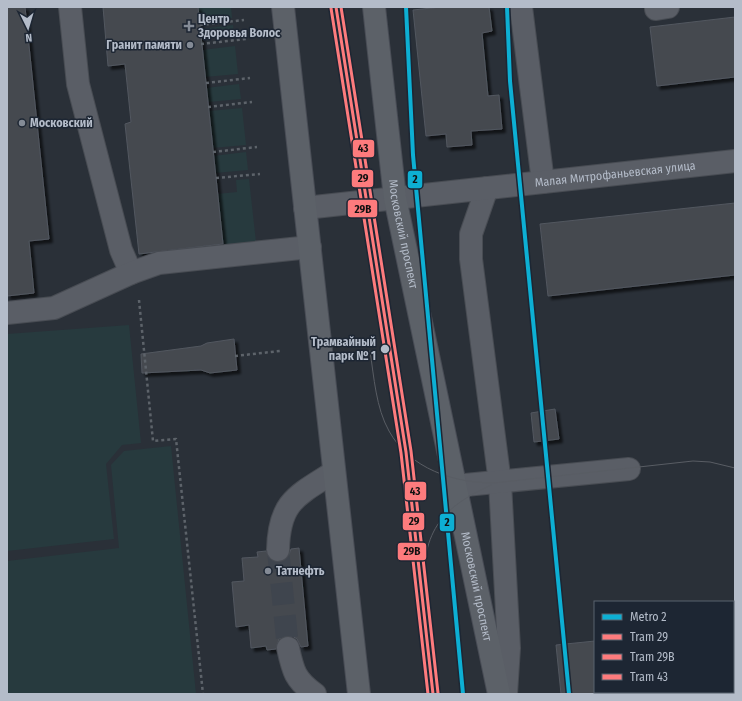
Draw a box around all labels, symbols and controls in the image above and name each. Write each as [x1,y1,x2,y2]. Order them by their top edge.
north arrow [8,8,48,48]
place label: Центр Здоровья Волос [197,12,281,40]
marker: Центр Здоровья Волос [183,20,195,32]
text: N [25,31,33,44]
place label: Гранит памяти [106,38,182,52]
marker: Гранит памяти [185,40,195,50]
place label: Московский [30,116,93,130]
marker: Московский [17,118,27,128]
line badge: 43 [352,139,375,158]
text: 43 [358,142,368,155]
street label: Малая Митрофаньевская улица [534,158,696,190]
line badge: 29 [351,169,374,188]
line badge: 2 [407,170,423,189]
text: 29 [357,172,369,185]
text: 2 [411,173,418,186]
street label: Московский проспект [386,178,421,290]
line badge: 29В [347,199,378,218]
text: 29В [354,203,371,216]
place label: Трамвайный парк № 1 [311,335,376,363]
marker: Трамвайный парк № 1 [379,343,391,355]
line badge: 43 [404,481,427,501]
text: 43 [410,485,420,498]
line badge: 29 [402,512,425,531]
line badge: 2 [439,513,455,532]
text: 29 [408,515,420,528]
text: 2 [443,516,450,529]
street label: Московский проспект [458,530,495,642]
line badge: 29В [397,542,427,561]
text: 29В [403,545,420,558]
place label: Татнефть [276,564,325,578]
marker: Татнефть [263,566,273,576]
legend [594,601,734,693]
text: Metro 2 [630,610,667,624]
text: Tram 29 [630,630,668,644]
text: Tram 29В [630,650,675,664]
text: Tram 43 [630,670,668,684]

